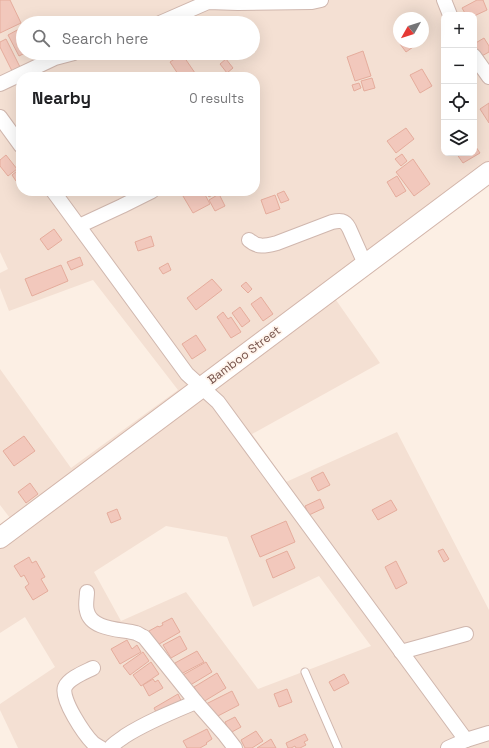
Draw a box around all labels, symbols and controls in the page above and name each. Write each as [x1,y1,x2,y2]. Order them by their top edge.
north arrow [393,12,429,48]
map controls [441,12,477,156]
button: + [441,12,477,48]
search box [16,16,260,60]
icon: search [30,27,52,49]
text: Search here [62,29,148,48]
button: − [441,48,477,84]
button: locate [441,84,477,120]
text: Nearby [32,87,91,109]
text: 0 results [189,90,244,107]
button: layers [441,120,477,156]
street label: Bamboo Street [204,322,284,388]

